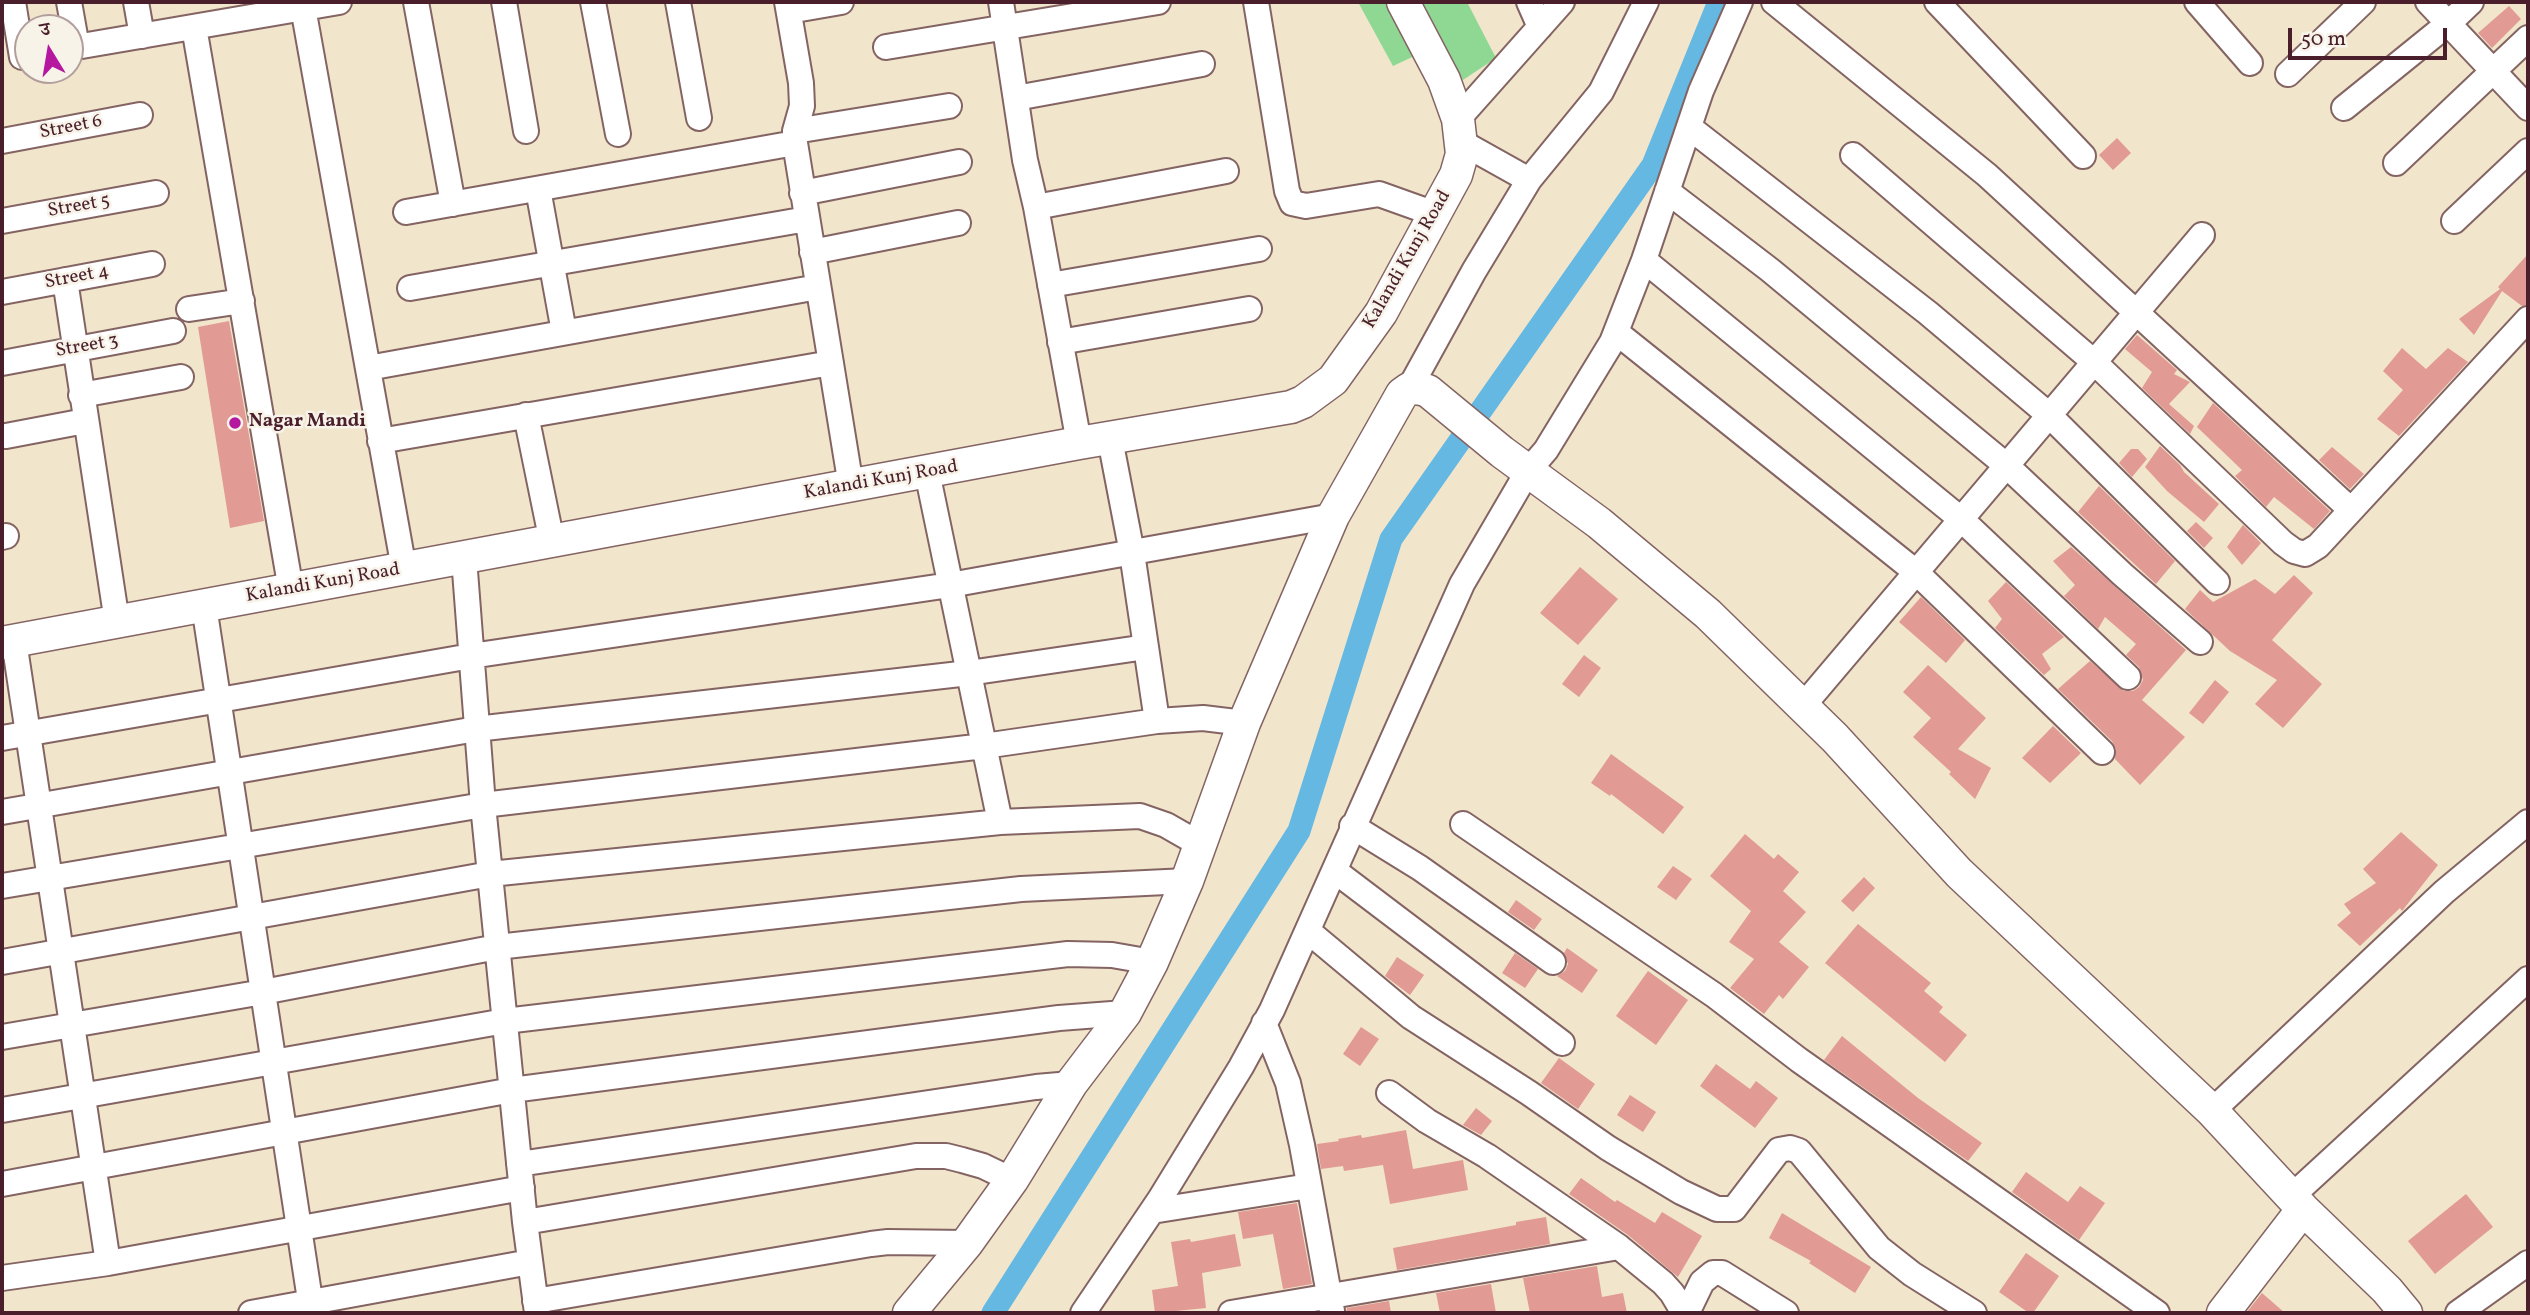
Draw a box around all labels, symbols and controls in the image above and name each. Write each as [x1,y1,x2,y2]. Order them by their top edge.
north arrow [14,14,84,84]
scale bar [2292,14,2451,58]
text: उ [38,17,53,44]
text: 50 m [2301,25,2346,54]
street label: Street 6 [38,111,104,145]
street label: Kalandi Kunj Road [1359,187,1457,333]
street label: Street 5 [46,190,112,224]
street label: Street 4 [43,261,111,295]
street label: Street 3 [54,330,120,364]
place label: Nagar Mandi [249,412,366,434]
marker: Nagar Mandi [227,415,243,431]
street label: Kalandi Kunj Road [802,456,960,506]
street label: Kalandi Kunj Road [244,559,402,609]

